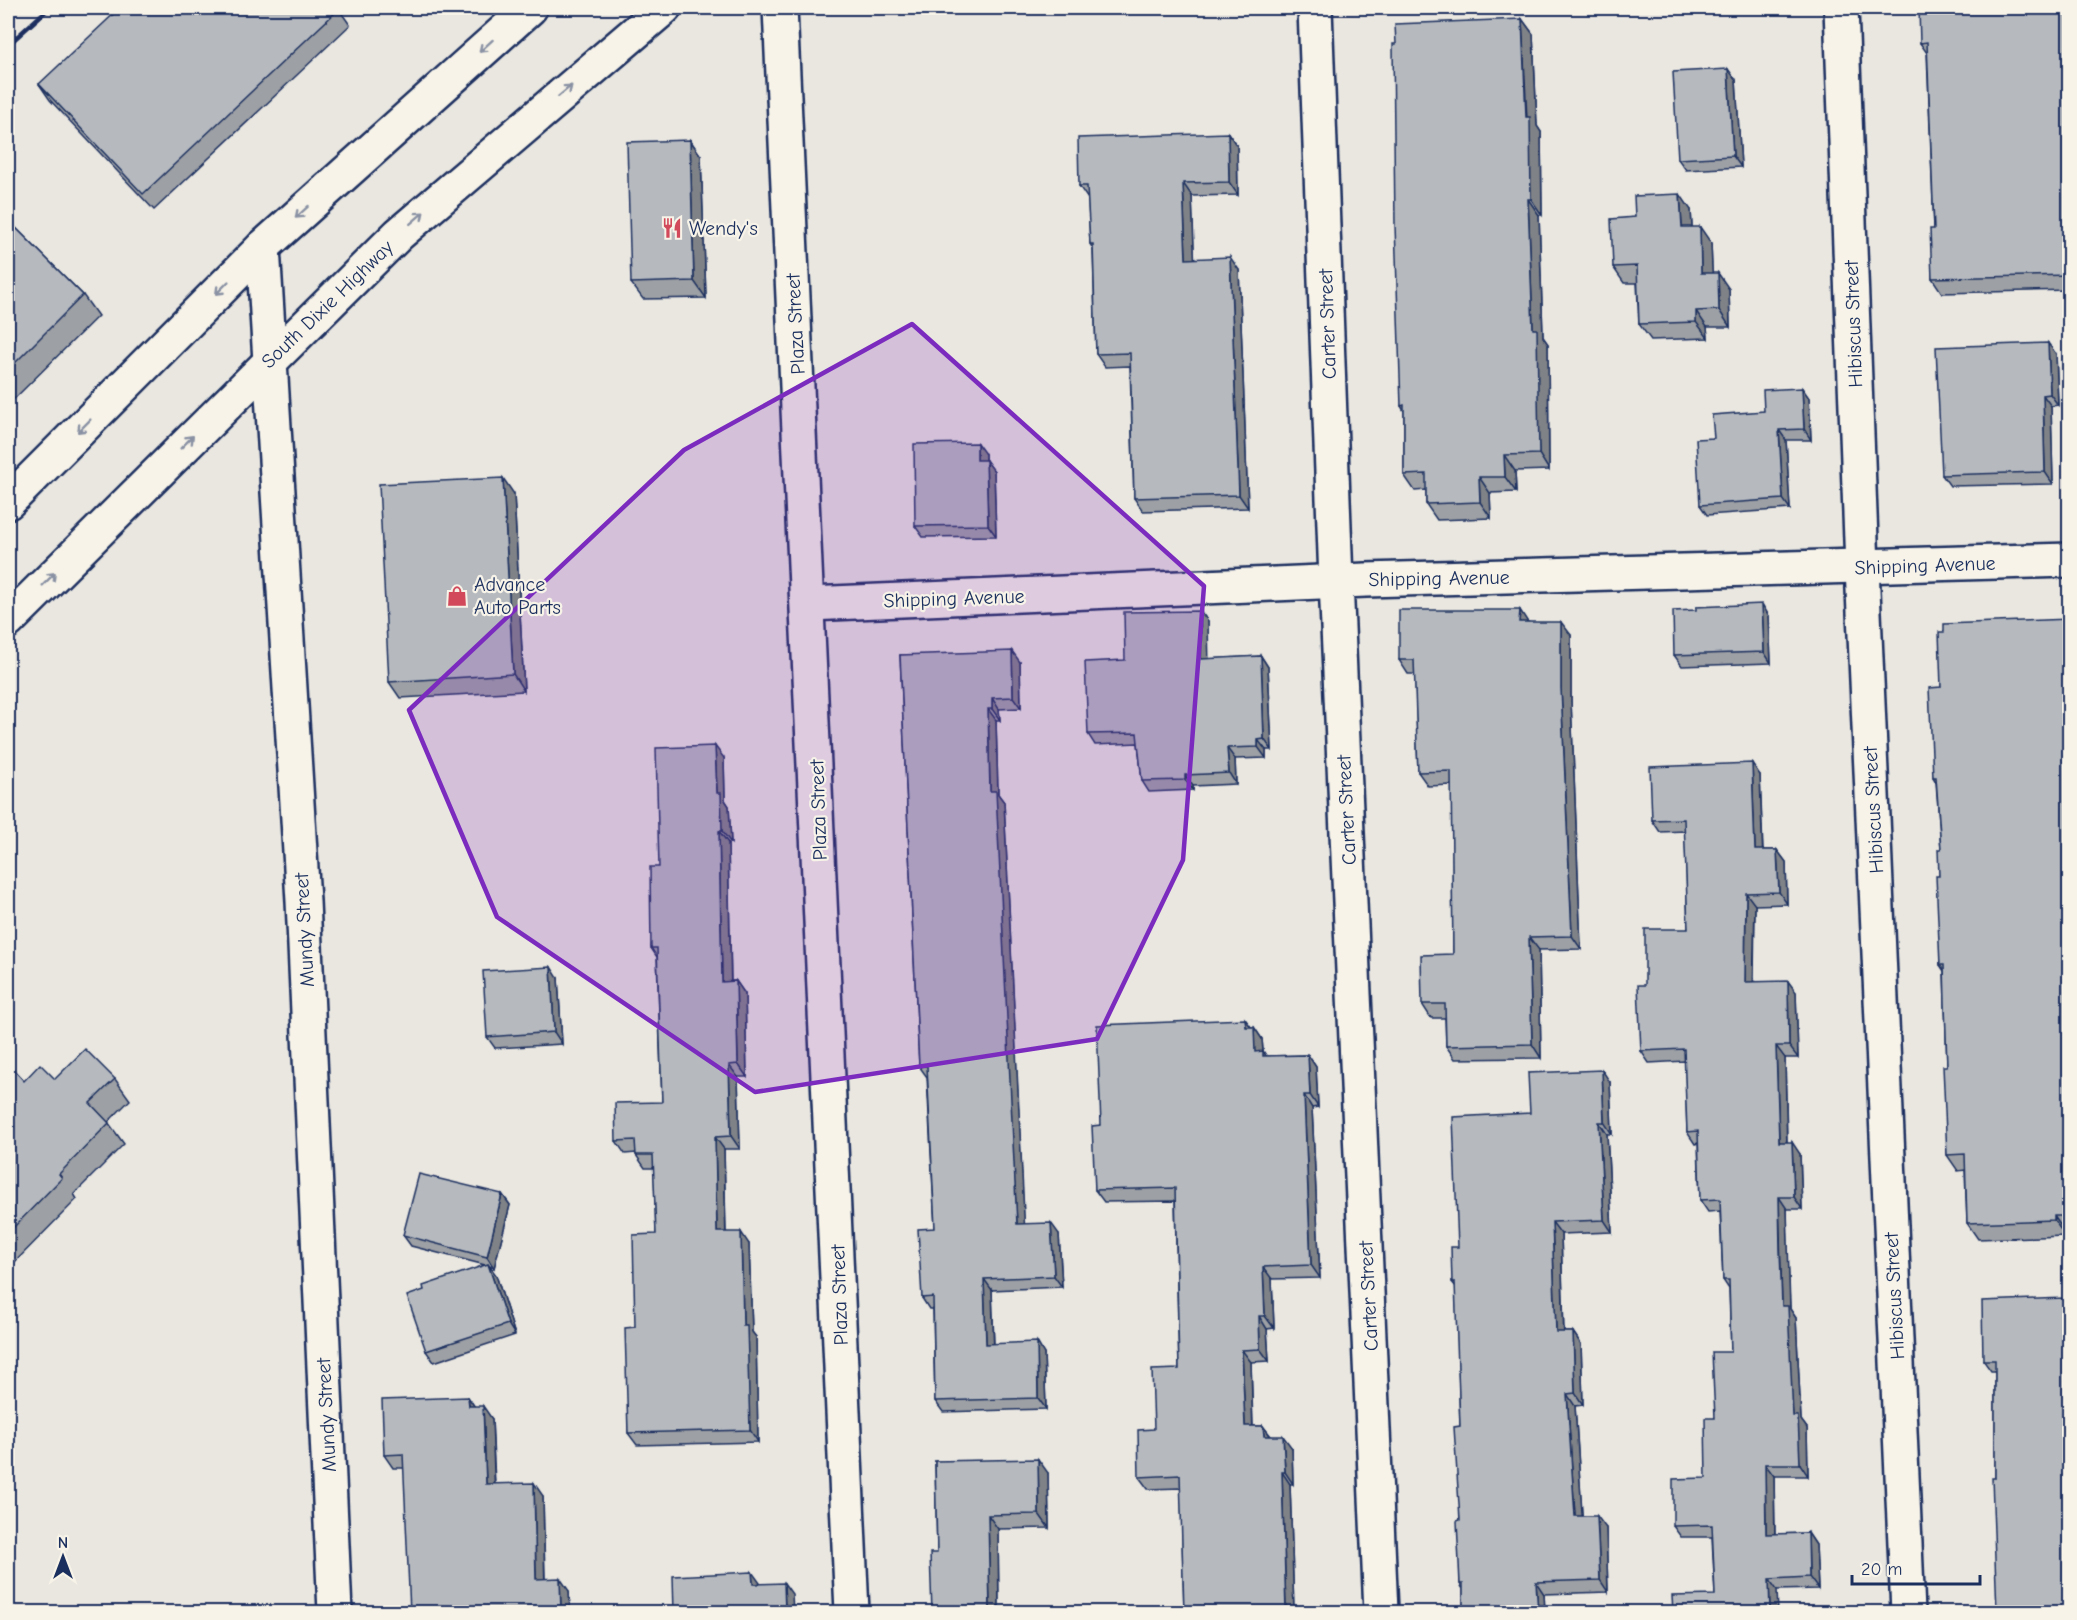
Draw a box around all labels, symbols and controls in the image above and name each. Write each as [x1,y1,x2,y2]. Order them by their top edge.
one-way arrow [479,39,494,53]
one-way arrow [557,84,573,97]
one-way arrow [295,205,310,219]
one-way arrow [410,211,425,225]
restaurant icon: Wendy's [660,216,684,240]
place label: Wendy's [689,217,758,240]
street label: South Dixie Highway [257,236,398,373]
street label: Hibiscus Street [1840,259,1867,388]
street label: Carter Street [1314,267,1341,380]
street label: Plaza Street [781,272,810,375]
one-way arrow [214,281,229,296]
one-way arrow [76,418,91,433]
one-way arrow [180,434,195,449]
street label: Shipping Avenue [1854,552,1996,579]
street label: Shipping Avenue [1368,566,1510,591]
one-way arrow [42,572,56,587]
place label: Advance Auto Parts [474,573,561,619]
shop icon: Advance Auto Parts [445,584,469,608]
street label: Shipping Avenue [883,585,1025,612]
street label: Hibiscus Street [1859,744,1888,874]
street label: Carter Street [1332,753,1361,866]
street label: Plaza Street [805,758,832,861]
street label: Mundy Street [290,871,319,988]
street label: Hibiscus Street [1880,1230,1909,1360]
street label: Carter Street [1354,1239,1383,1352]
street label: Plaza Street [826,1243,853,1346]
street label: Mundy Street [312,1356,341,1473]
north arrow [33,1527,93,1587]
text: N [58,1534,68,1552]
scale bar [1852,1548,1980,1586]
text: 20 m [1861,1559,1902,1580]

